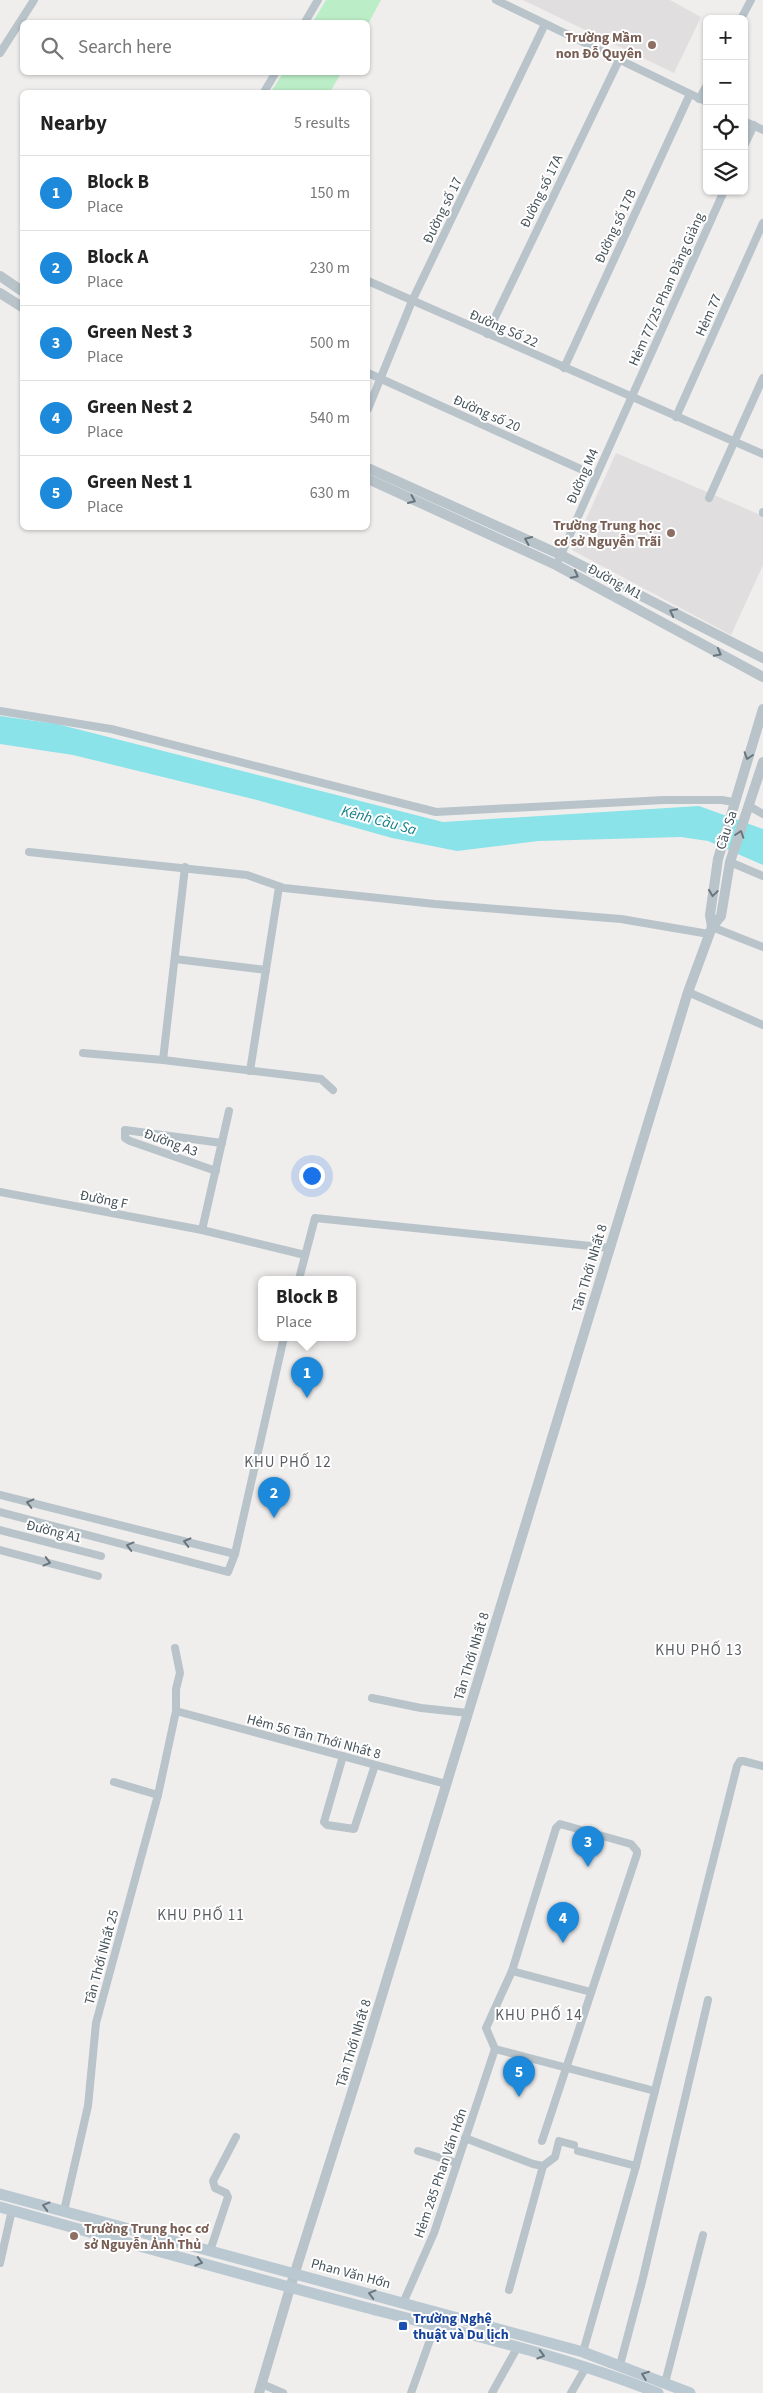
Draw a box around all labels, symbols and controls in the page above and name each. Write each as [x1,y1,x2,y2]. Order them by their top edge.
map controls [703,15,748,195]
button: + [703,15,748,60]
search box [20,20,370,75]
place label: Trường Mầm non Đỗ Quyên [556,28,642,64]
icon: search [38,34,66,62]
text: Search here [78,34,172,61]
marker: Trường Mầm non Đỗ Quyên [646,39,658,51]
button: − [703,60,748,105]
button: locate [703,105,748,150]
text: Nearby [40,108,107,138]
text: 5 results [294,112,350,134]
button: layers [703,150,748,195]
street label: Đường số 17A [516,151,568,231]
text: Block B [87,169,149,196]
street label: Đường số 17 [418,174,468,247]
text: 1 [52,182,60,204]
text: 150 m [310,182,350,204]
street label: Đường số 17B [590,186,642,267]
text: Place [87,196,123,218]
street label: Hẻm 77/25 Phan Đăng Giảng [624,210,708,368]
text: Block A [87,244,148,271]
text: 2 [52,257,60,279]
text: 230 m [310,257,350,279]
text: Place [87,271,123,293]
street label: Hẻm 77 [691,291,725,339]
street label: Đường Số 22 [466,305,541,353]
text: Green Nest 3 [87,319,192,346]
text: 3 [52,332,60,354]
text: 500 m [310,332,350,354]
text: Place [87,346,123,368]
street label: Đường số 20 [450,390,523,438]
text: Green Nest 2 [87,394,192,421]
text: 4 [52,407,60,429]
text: 540 m [310,407,350,429]
text: Place [87,421,123,443]
street label: Đường M4 [562,445,604,507]
text: Green Nest 1 [87,469,192,496]
text: 5 [52,482,60,504]
text: 630 m [310,482,350,504]
one-way arrow [407,493,416,504]
text: Place [87,496,123,518]
place label: Trường Trung học cơ sở Nguyễn Trãi [553,516,661,552]
marker: Trường Trung học cơ sở Nguyễn Trãi [665,527,677,539]
one-way arrow [524,535,533,546]
street label: Đường M1 [584,559,645,605]
one-way arrow [570,569,579,579]
one-way arrow [669,608,678,618]
one-way arrow [713,647,722,657]
one-way arrow [744,751,754,759]
water label: Kênh Cầu Sa [339,800,419,841]
street label: Cầu Sa [711,808,743,852]
one-way arrow [734,830,744,839]
one-way arrow [708,889,719,897]
street label: Đường A3 [141,1124,201,1162]
your location [299,1163,325,1189]
street label: Đường F [78,1186,130,1214]
street label: Tân Thới Nhất 8 [567,1222,613,1315]
popup [258,1276,356,1341]
text: Block B [276,1284,338,1311]
text: Place [276,1311,312,1333]
pin: 1 [291,1357,323,1398]
district label: KHU PHỐ 12 [244,1452,332,1473]
pin: 2 [258,1477,290,1518]
one-way arrow [25,1498,34,1509]
street label: Đường A1 [24,1515,83,1548]
one-way arrow [184,1538,192,1548]
one-way arrow [127,1542,135,1552]
one-way arrow [43,1556,52,1567]
street label: Tân Thới Nhất 8 [449,1610,495,1703]
district label: KHU PHỐ 13 [655,1640,743,1661]
street label: Hẻm 56 Tân Thới Nhất 8 [244,1709,383,1765]
pin: 3 [572,1826,604,1867]
pin: 4 [547,1902,579,1943]
district label: KHU PHỐ 11 [157,1905,245,1926]
street label: Tân Thới Nhất 25 [80,1907,124,2007]
street label: Tân Thới Nhất 8 [331,1997,377,2090]
district label: KHU PHỐ 14 [495,2005,583,2026]
pin: 5 [503,2056,535,2097]
street label: Hẻm 285 Phan Văn Hớn [409,2106,473,2241]
one-way arrow [42,2202,51,2212]
place label: Trường Trung học cơ sở Nguyễn Ảnh Thủ [84,2219,209,2255]
marker: Trường Trung học cơ sở Nguyễn Ảnh Thủ [68,2230,80,2242]
street label: Phan Văn Hớn [309,2254,393,2294]
one-way arrow [194,2257,202,2267]
one-way arrow [368,2290,376,2300]
place label: Trường Nghệ thuật và Du lịch [413,2309,509,2345]
marker: Trường Nghệ thuật và Du lịch [397,2320,409,2332]
one-way arrow [537,2349,545,2359]
one-way arrow [641,2371,650,2381]

